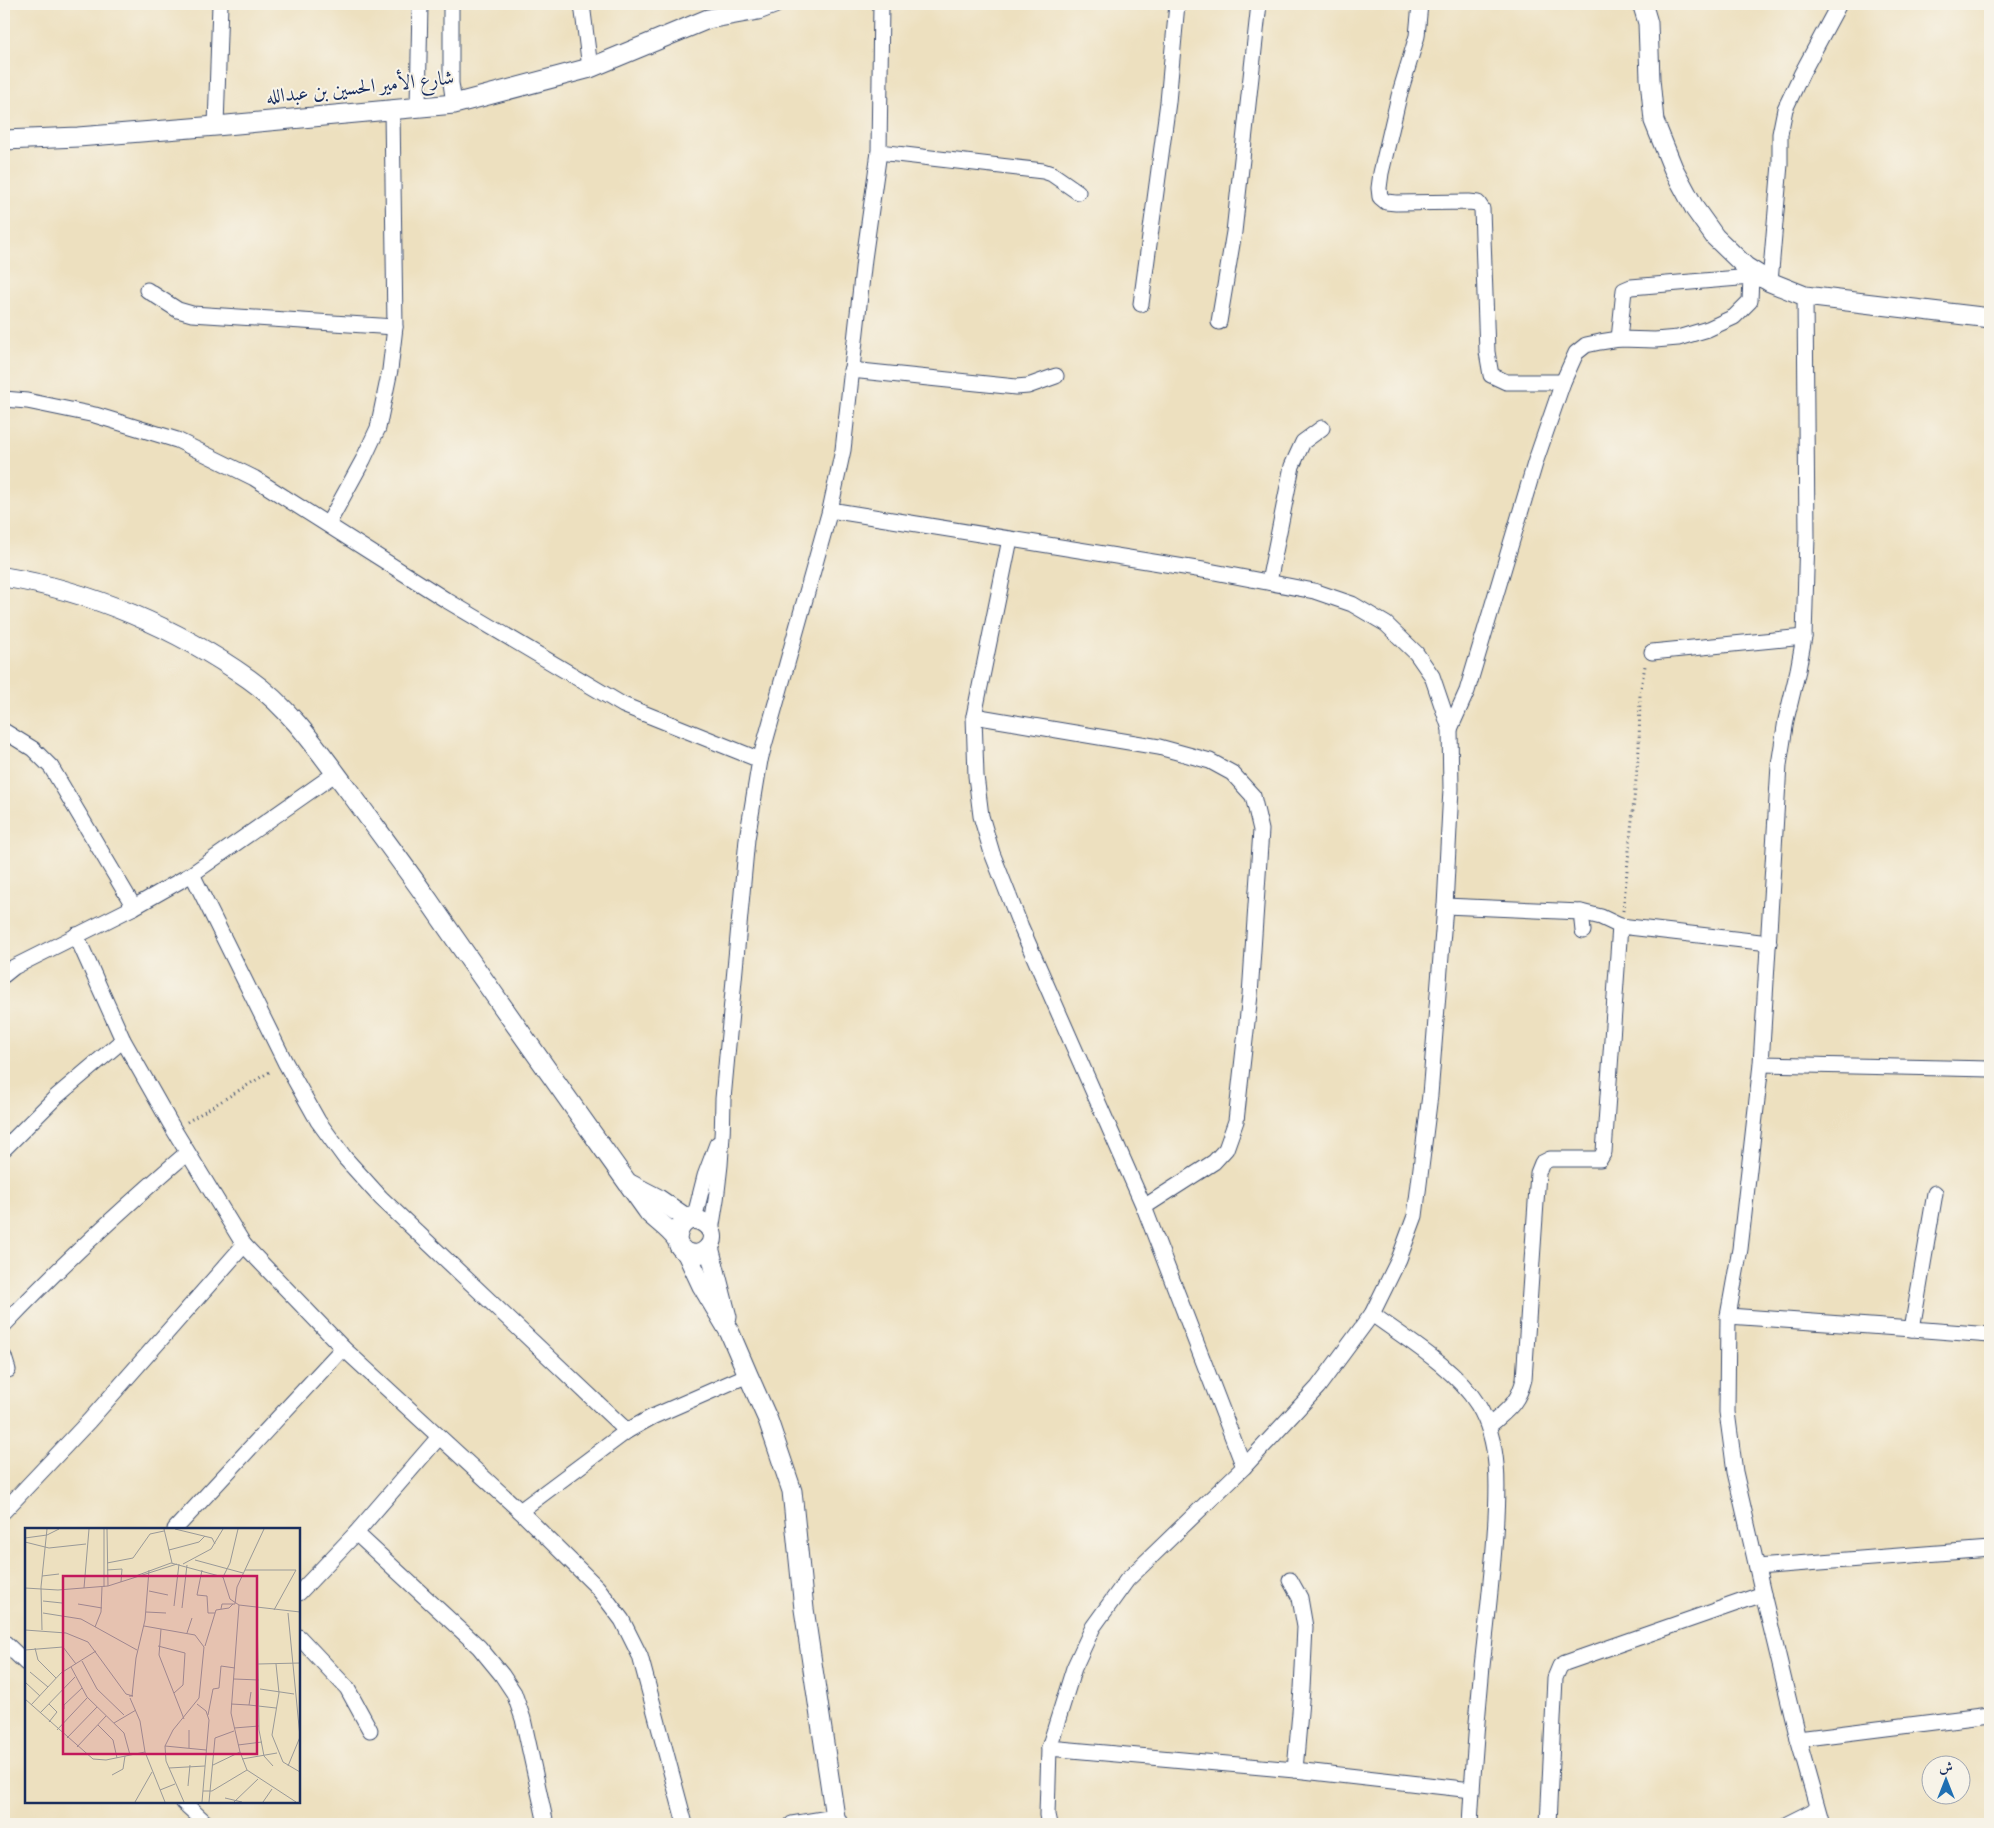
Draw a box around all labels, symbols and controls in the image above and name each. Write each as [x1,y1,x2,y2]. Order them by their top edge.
street label: شارع الأمير الحسين بن عبدالله [264,62,456,114]
inset map [25,1528,300,1803]
north arrow [1922,1756,1972,1806]
text: ش [1939,1759,1953,1779]

